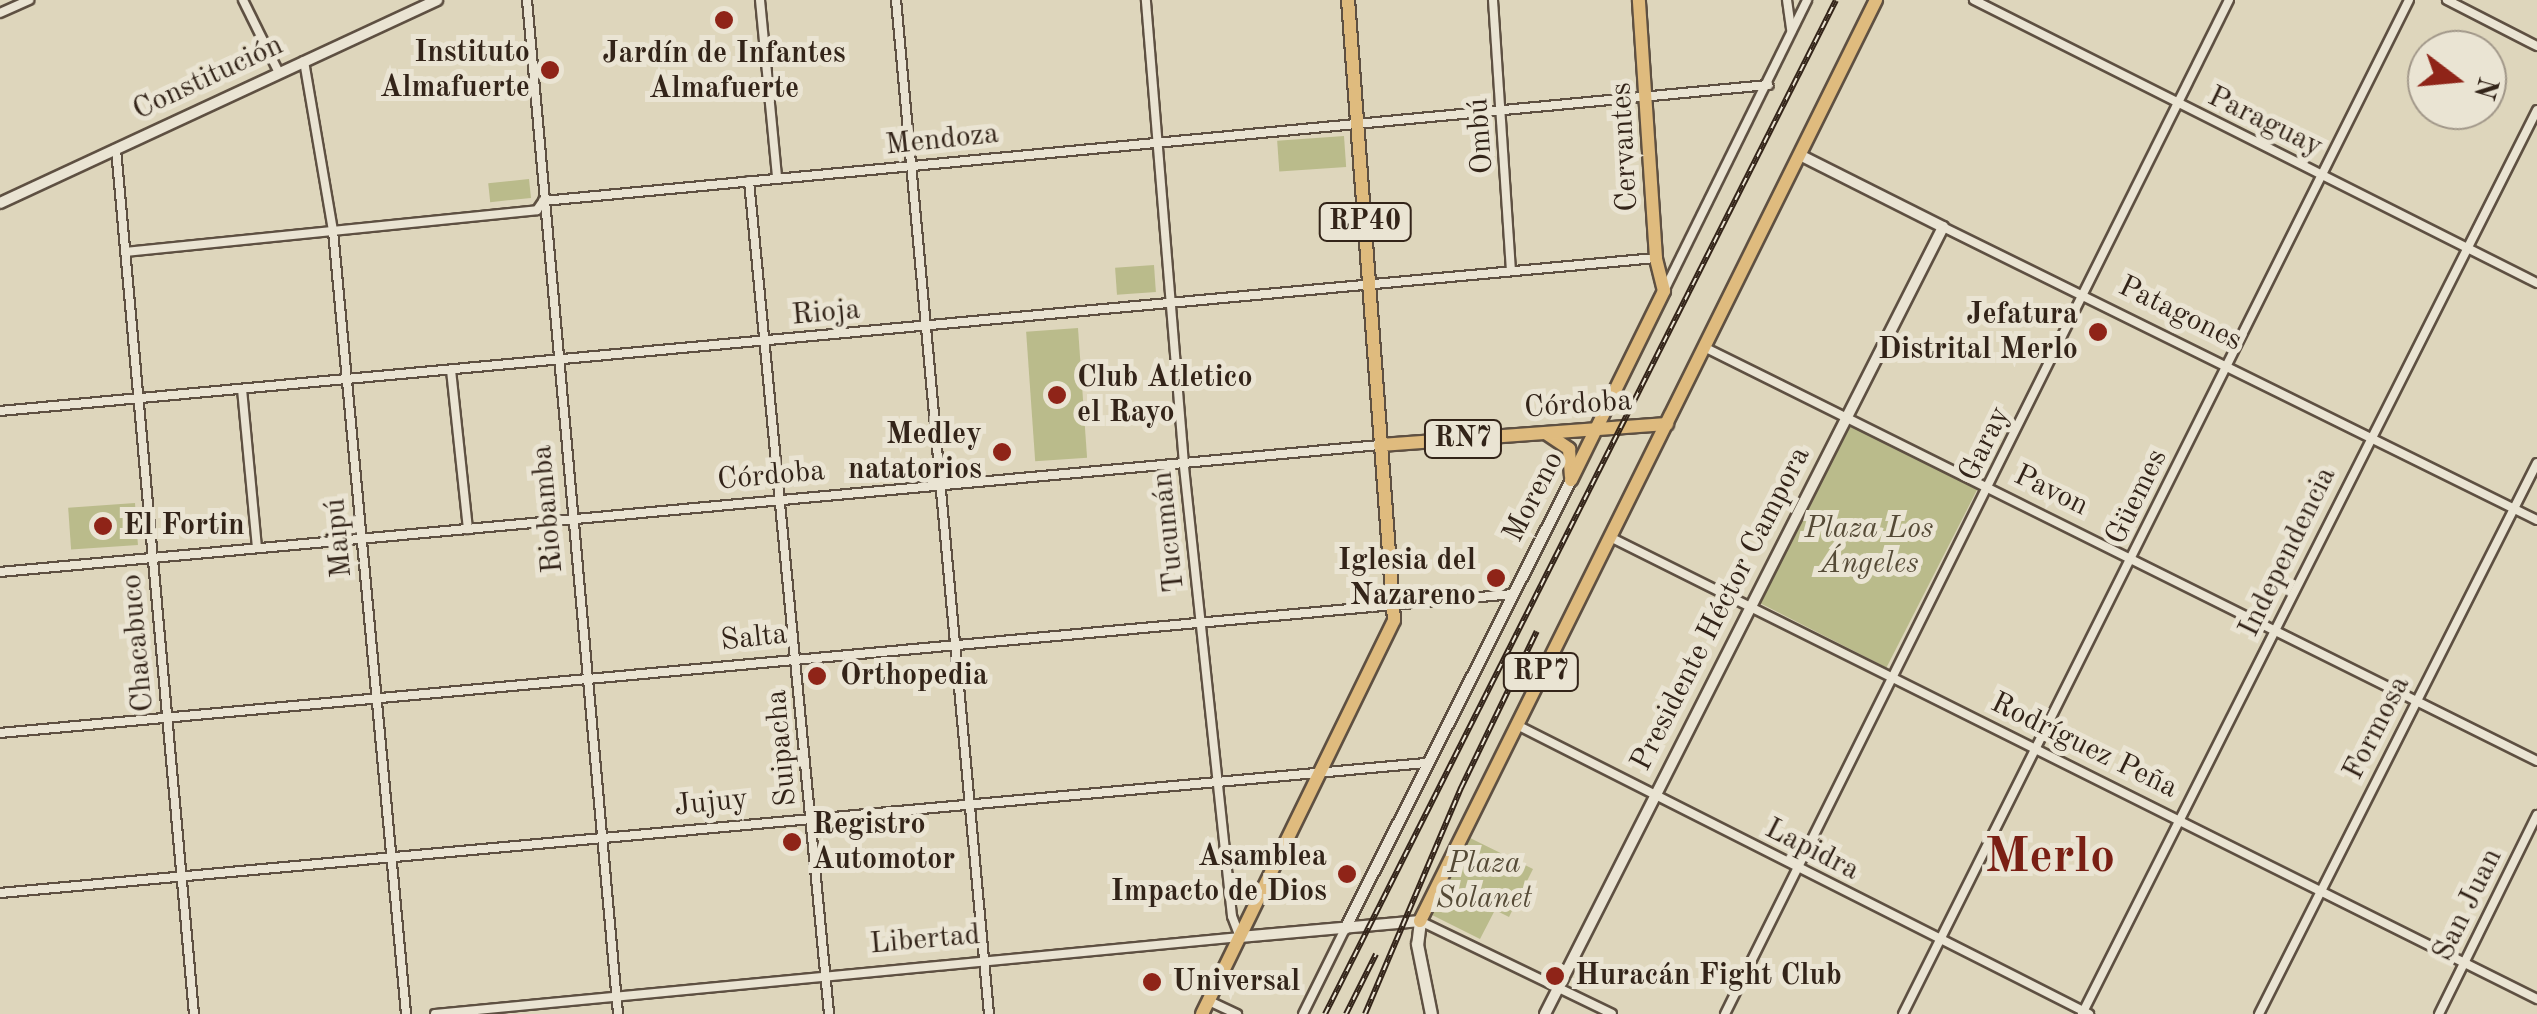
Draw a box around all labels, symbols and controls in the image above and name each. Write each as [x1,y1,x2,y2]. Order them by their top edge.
marker: Jardín de Infantes Almafuerte [713,9,735,31]
street label: Constitución [127,28,289,128]
north arrow [2407,30,2507,130]
place label: Instituto Almafuerte [380,35,530,106]
place label: Jardín de Infantes Almafuerte [602,36,846,106]
marker: Instituto Almafuerte [539,59,561,81]
text: N [2468,74,2500,102]
street label: Paraguay [2202,79,2328,165]
street label: Cervantes [1604,81,1646,213]
street label: Ombú [1460,97,1502,175]
street label: Mendoza [884,116,1000,164]
road number: RP40 [1318,199,1412,245]
street label: Patagones [2112,269,2248,359]
street label: Rioja [790,292,862,334]
place label: Jefatura Distrital Merlo [1878,297,2078,368]
marker: Jefatura Distrital Merlo [2087,321,2109,343]
place label: Club Atletico el Rayo [1077,360,1253,430]
street label: Córdoba [1523,383,1633,427]
marker: Club Atletico el Rayo [1046,384,1068,406]
street label: Garay [1952,401,2018,487]
road number: RN7 [1423,416,1503,462]
place label: Medley natatorios [848,417,982,488]
marker: Medley natatorios [991,441,1013,463]
street label: Presidente Héctor Campora [1624,441,1818,777]
street label: Riobamba [524,443,572,575]
street label: Güemes [2098,443,2176,551]
street label: Moreno [1496,446,1572,548]
street label: Córdoba [716,453,826,499]
street label: Pavon [2008,458,2094,524]
street label: Independencia [2231,461,2345,643]
street label: Tucumán [1145,470,1193,594]
street label: Maipú [318,497,360,579]
place label: El Fortin [123,508,245,544]
park label: Plaza Los Ángeles [1805,511,1933,582]
marker: El Fortin [92,515,114,537]
place label: Iglesia del Nazareno [1338,543,1476,614]
marker: Iglesia del Nazareno [1485,567,1507,589]
street label: Chacabuco [114,572,162,714]
street label: Salta [719,617,789,659]
road number: RP7 [1501,649,1581,695]
place label: Orthopedia [840,658,988,694]
marker: Orthopedia [804,663,830,689]
street label: Formosa [2336,670,2418,786]
street label: Rodríguez Peña [1985,685,2183,807]
street label: Suipacha [759,688,805,808]
street label: Jujuy [672,781,750,825]
place label: Registro Automotor [812,807,955,878]
street label: Lapidra [1759,811,1865,889]
district label: Merlo [1985,829,2115,889]
marker: Registro Automotor [781,831,803,853]
place label: Asamblea Impacto de Dios [1111,839,1327,910]
street label: San Juan [2425,843,2511,967]
park label: Plaza Solanet [1436,846,1532,916]
marker: Asamblea Impacto de Dios [1336,863,1358,885]
street label: Libertad [868,917,982,963]
place label: Huracán Fight Club [1575,958,1842,994]
place label: Universal [1172,964,1300,1000]
marker: Huracán Fight Club [1544,965,1566,987]
marker: Universal [1141,971,1163,993]

